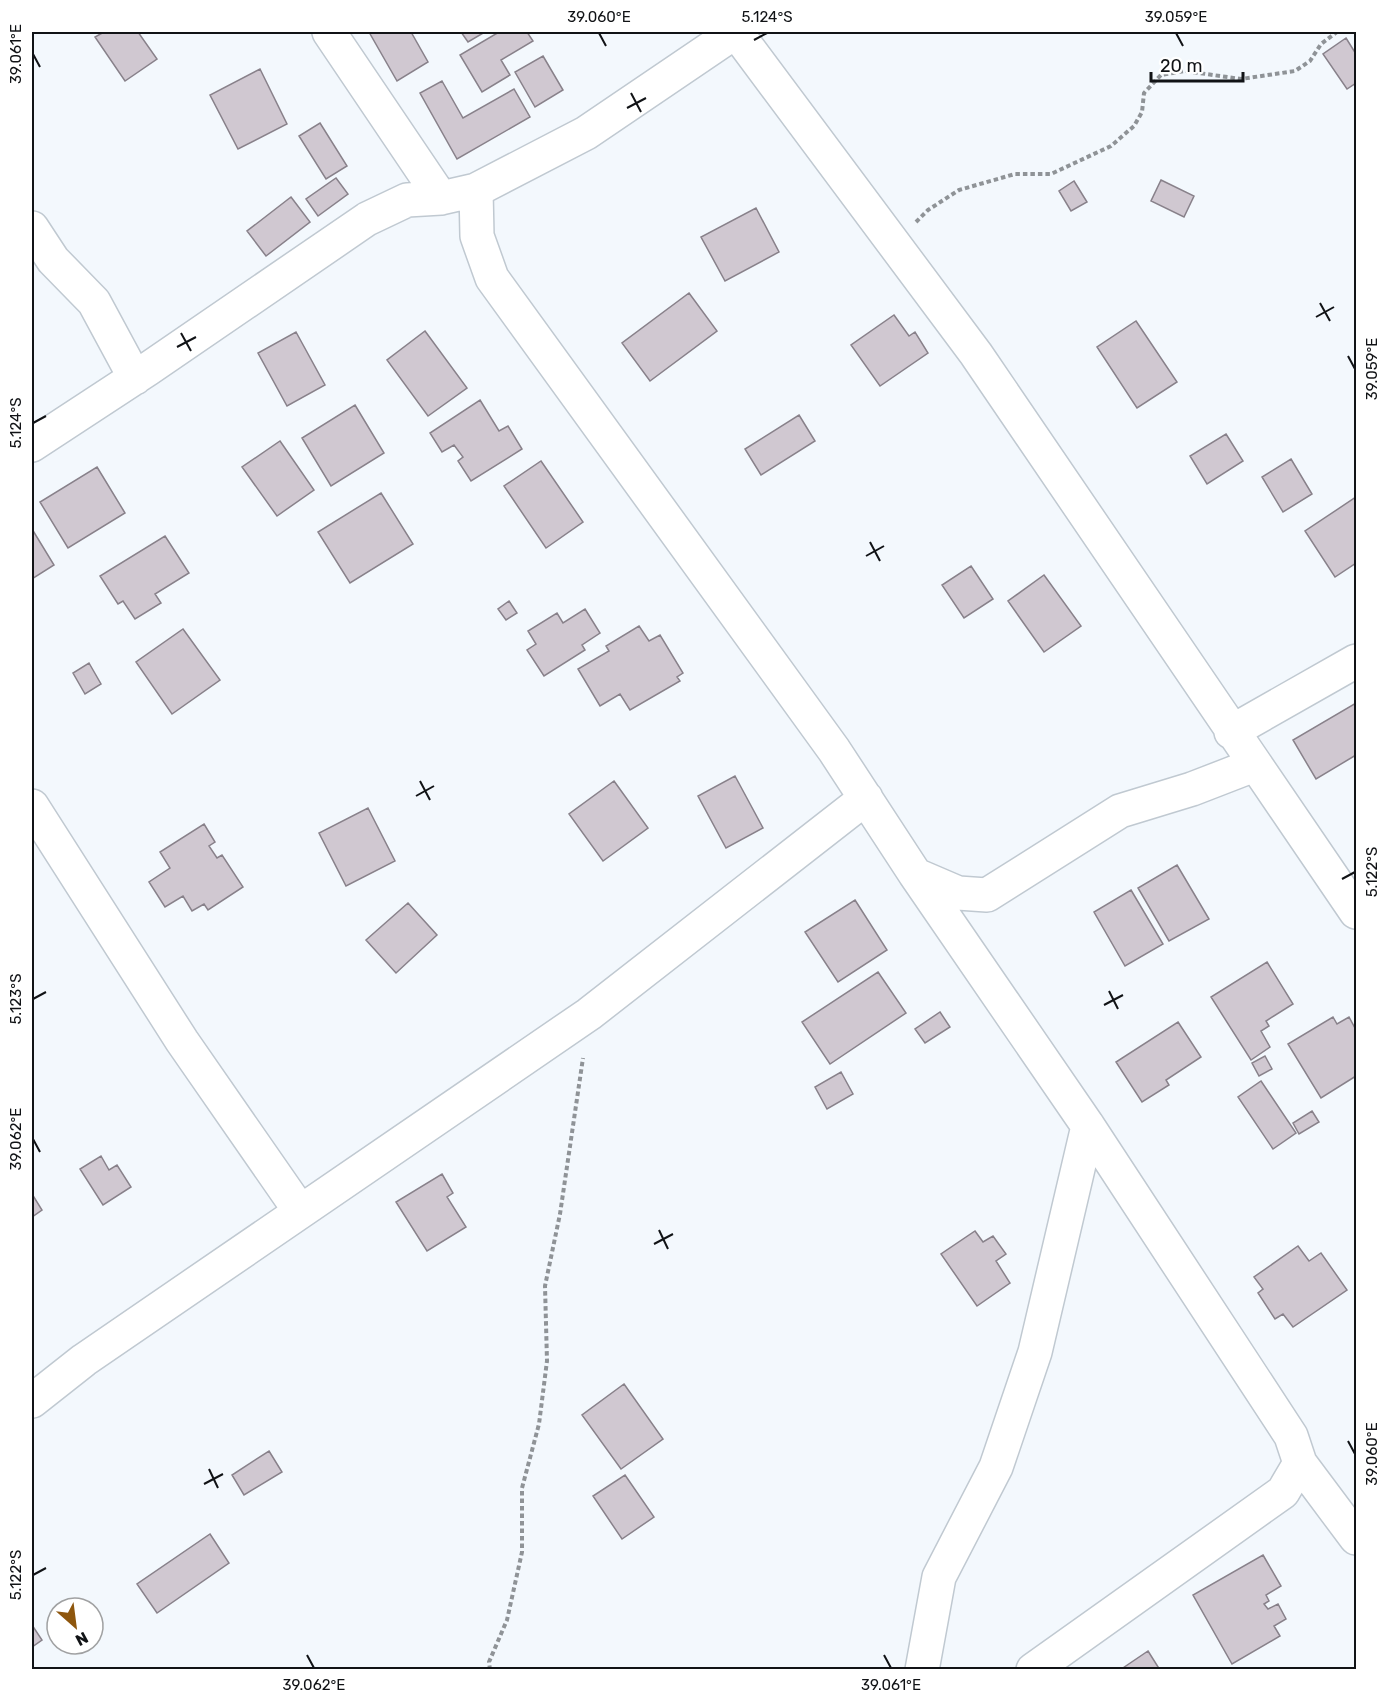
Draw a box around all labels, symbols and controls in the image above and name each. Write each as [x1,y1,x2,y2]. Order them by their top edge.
text: 39.060°E [567,8,631,26]
text: 5.124°S [741,8,793,26]
text: 39.059°E [1145,8,1207,26]
text: 39.061°E [7,24,25,84]
scale bar [1151,45,1242,83]
text: 20 m [1160,55,1202,77]
text: 39.059°E [1363,338,1381,400]
text: 5.124°S [7,397,25,449]
text: 5.122°S [1363,847,1381,897]
text: 5.123°S [7,974,25,1024]
text: 39.062°E [7,1108,25,1170]
text: 39.060°E [1363,1422,1381,1486]
text: 5.122°S [7,1550,25,1600]
north arrow [45,1596,105,1656]
text: N [72,1628,91,1650]
text: 39.062°E [283,1676,345,1694]
text: 39.061°E [861,1676,921,1694]

